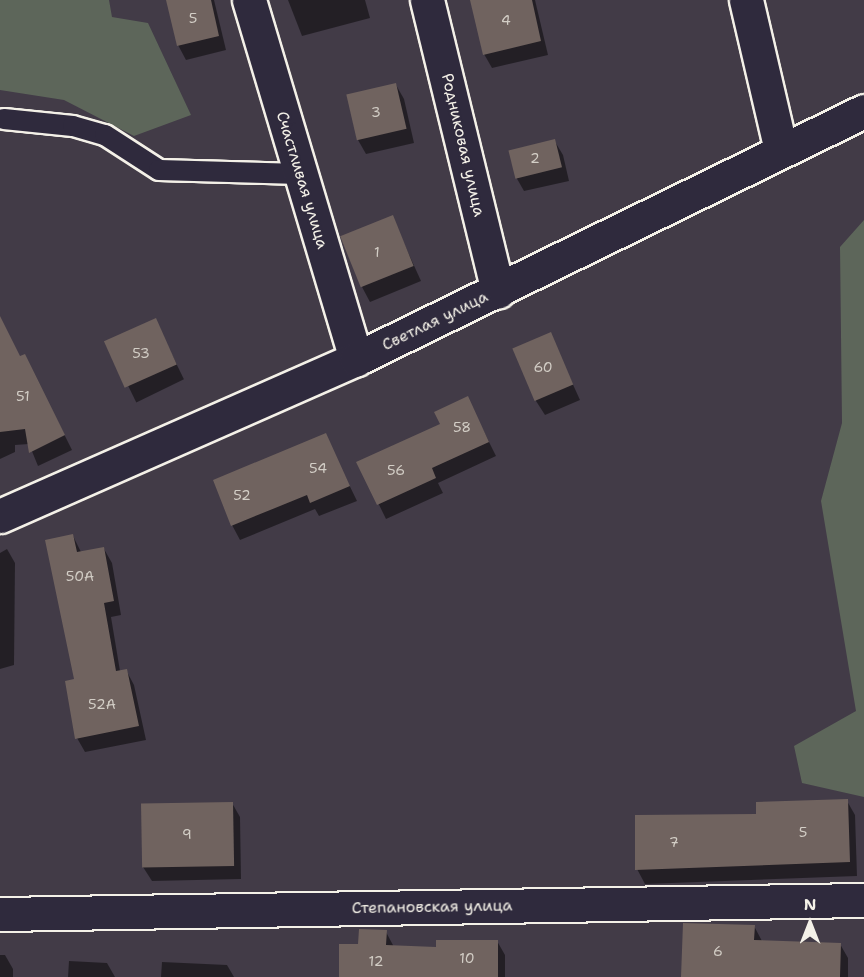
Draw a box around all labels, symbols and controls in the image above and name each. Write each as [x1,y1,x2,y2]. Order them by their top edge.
house number: 5 [189,10,197,26]
house number: 4 [501,12,511,28]
street label: Родниковая улица [437,71,489,219]
house number: 3 [371,104,381,120]
street label: Счастливая улица [272,109,332,251]
house number: 2 [530,150,540,166]
house number: 1 [374,244,380,260]
street label: Светлая улица [379,287,491,355]
house number: 53 [132,345,150,361]
house number: 60 [533,359,553,375]
house number: 51 [16,388,30,404]
house number: 58 [453,419,471,435]
house number: 54 [309,460,327,476]
house number: 56 [387,462,405,478]
house number: 52 [233,487,251,503]
house number: 50А [66,568,94,584]
house number: 52А [88,696,116,712]
house number: 5 [799,824,807,840]
house number: 9 [182,826,192,842]
house number: 7 [669,834,679,850]
north arrow [780,893,840,953]
text: N [804,894,816,915]
street label: Степановская улица [351,896,513,918]
house number: 6 [713,943,723,959]
house number: 10 [459,950,475,966]
house number: 12 [369,953,383,969]

